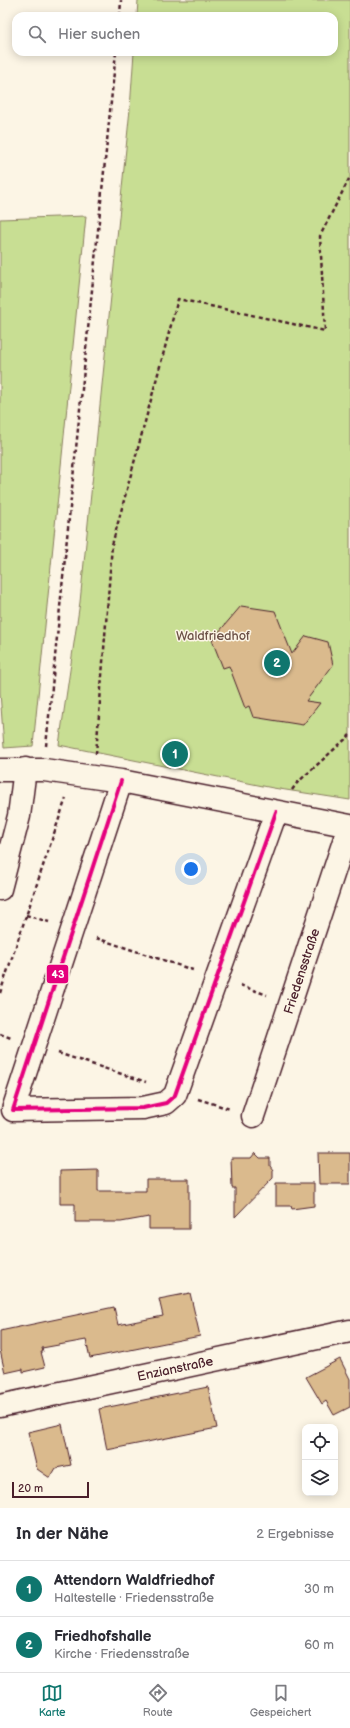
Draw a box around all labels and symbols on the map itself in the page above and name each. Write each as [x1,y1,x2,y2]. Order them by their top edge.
park label: Waldfriedhof [176,628,250,644]
pin: 2 [264,648,290,678]
pin: 1 [162,739,188,769]
your location [181,859,201,879]
street label: Friedensstraße [281,926,323,1016]
line badge: 43 [46,964,69,984]
text: 43 [52,968,65,981]
street label: Enzianstraße [136,1353,215,1385]
scale bar [12,1480,89,1499]

